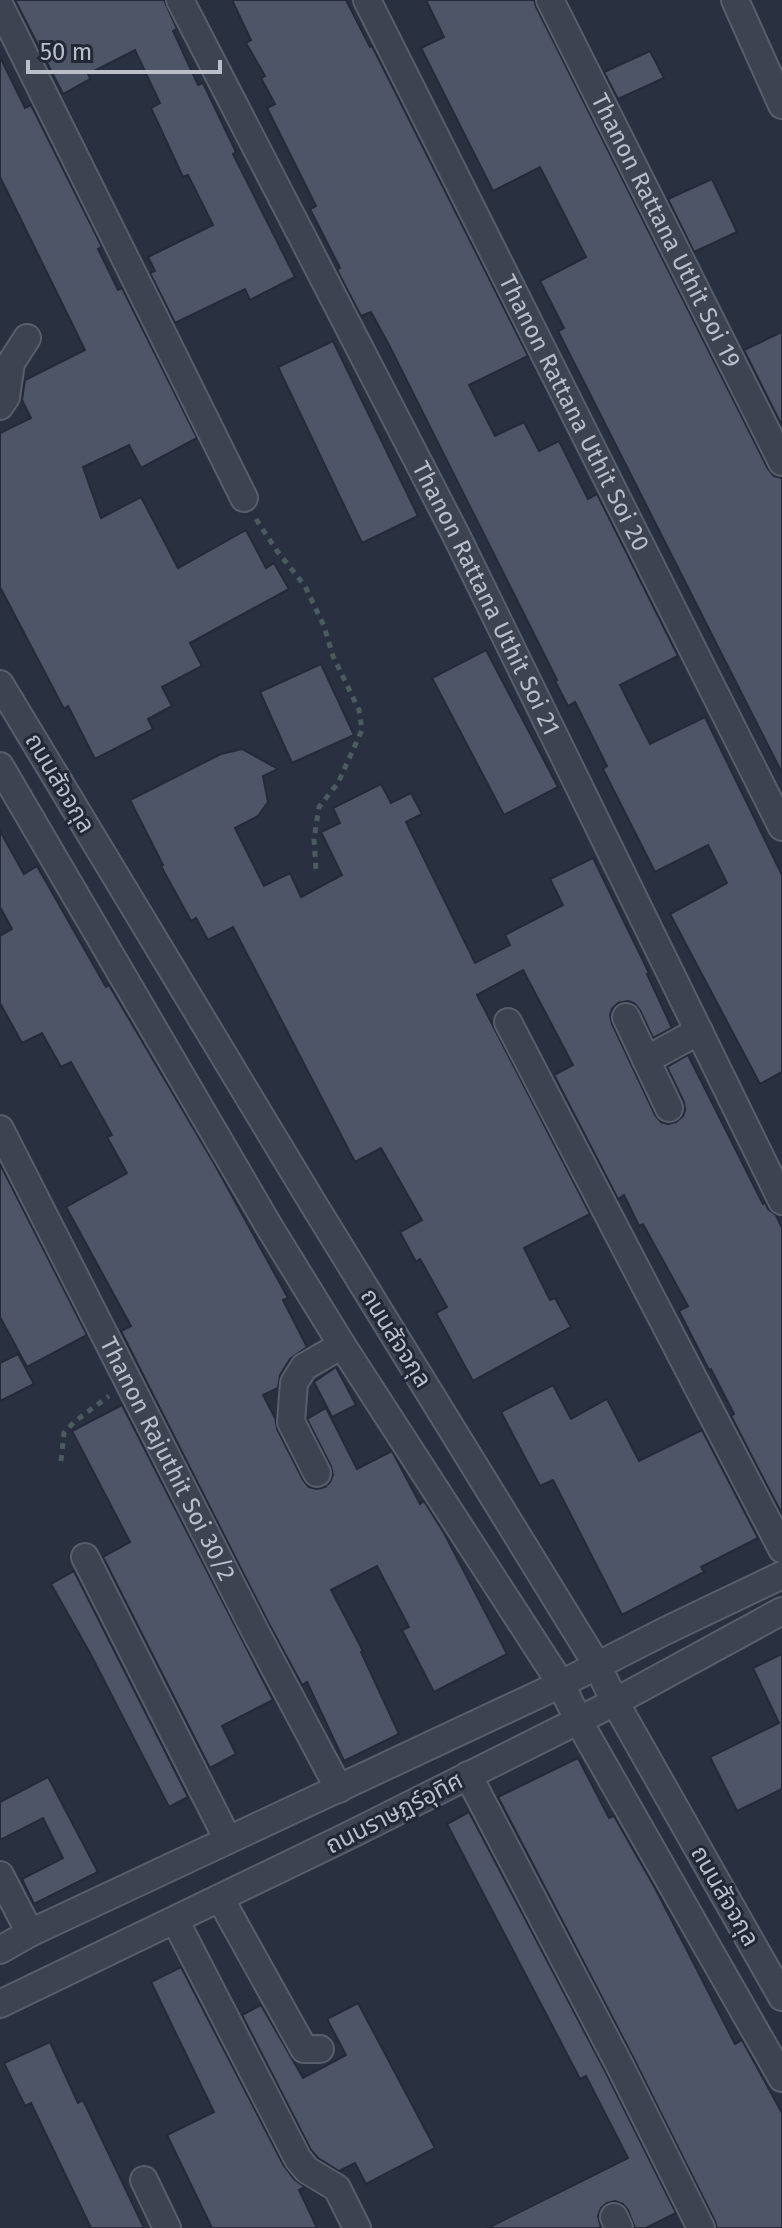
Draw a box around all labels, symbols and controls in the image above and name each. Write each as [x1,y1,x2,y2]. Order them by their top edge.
scale bar [28,24,220,74]
text: 50 m [40,38,92,66]
street label: Thanon Rattana Uthit Soi 19 [585,89,746,372]
street label: Thanon Rattana Uthit Soi 20 [493,270,655,556]
street label: Thanon Rattana Uthit Soi 21 [407,457,566,740]
street label: ถนนสัจจกุล [18,728,101,838]
street label: ถนนสัจจกุล [354,1283,437,1393]
street label: Thanon Rajuthit Soi 30/2 [94,1332,241,1585]
street label: ถนนราษฏร์อุทิศ [321,1766,468,1860]
street label: ถนนสัจจกุล [684,1841,765,1952]

